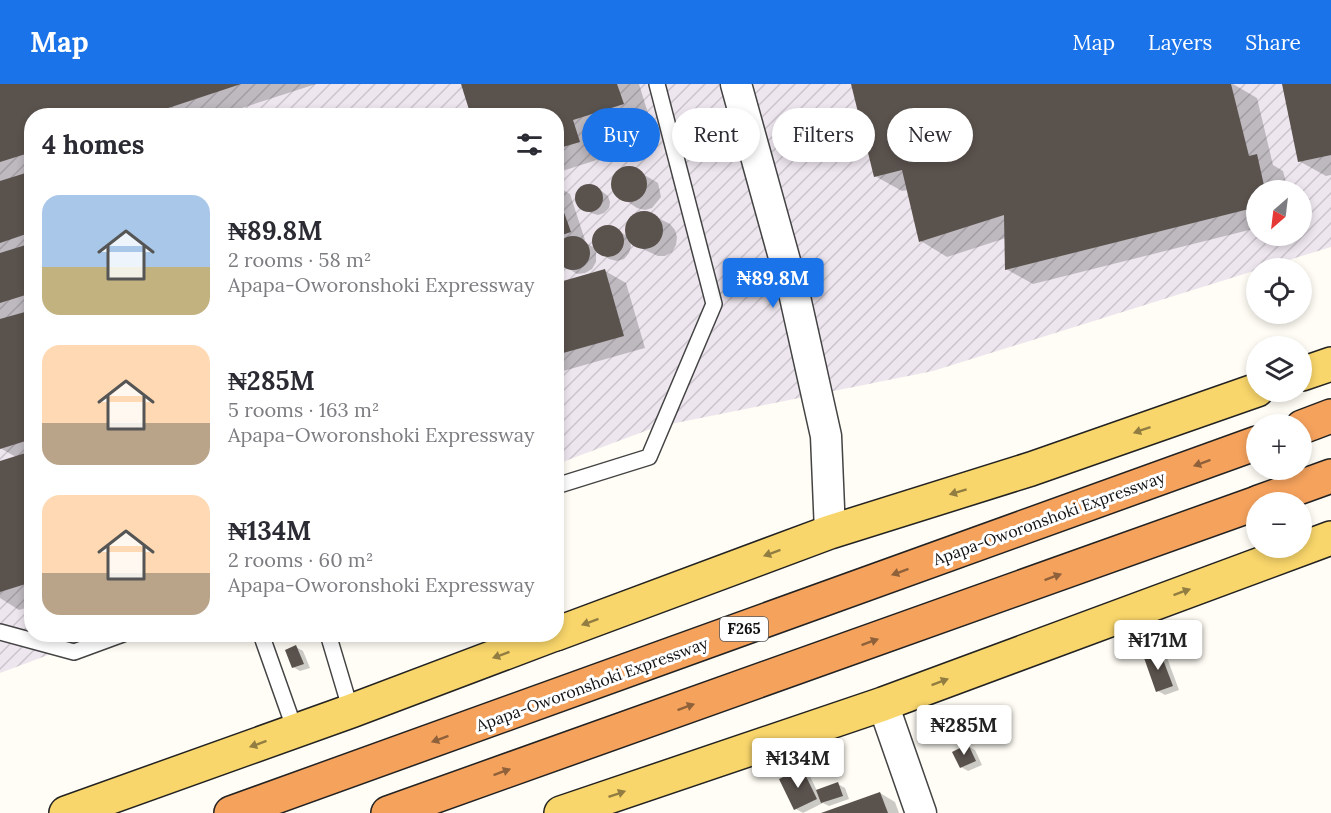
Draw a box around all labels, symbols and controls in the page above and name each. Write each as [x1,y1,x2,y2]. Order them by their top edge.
text: Map [30,24,89,60]
text: Map [1072,29,1115,56]
text: Layers [1148,29,1212,56]
text: Share [1245,29,1301,56]
chip: Buy [582,108,660,162]
chip: Rent [672,108,760,162]
chip: Filters [772,108,875,162]
chip: New [887,108,973,162]
text: 4 homes [42,128,144,161]
icon: filters [513,128,546,161]
north arrow [1246,180,1312,246]
map controls [1246,180,1312,558]
text: ₦89.8M [228,214,322,247]
icon: home [90,219,162,291]
text: 2 rooms · 58 m² [228,247,372,272]
pin: ₦89.8M [724,258,822,309]
button: locate [1246,258,1312,324]
text: ₦89.8M [737,265,809,290]
text: Apapa-Oworonshoki Expressway [228,272,534,297]
button: layers [1246,336,1312,402]
text: ₦285M [228,364,315,397]
icon: home [90,369,162,441]
text: 5 rooms · 163 m² [228,397,380,422]
button: + [1246,414,1312,480]
text: Apapa-Oworonshoki Expressway [228,422,534,447]
one-way arrow [1133,426,1151,436]
one-way arrow [1193,458,1211,468]
street label: Apapa-Oworonshoki Expressway [929,466,1168,570]
one-way arrow [948,488,966,497]
button: − [1246,492,1312,558]
text: ₦134M [228,514,311,547]
icon: home [90,519,162,591]
text: 2 rooms · 60 m² [228,547,373,572]
one-way arrow [763,549,781,559]
one-way arrow [891,568,909,578]
one-way arrow [1045,571,1063,581]
text: Apapa-Oworonshoki Expressway [228,572,534,597]
one-way arrow [1173,587,1191,596]
one-way arrow [581,617,599,627]
road number: F265 [720,617,768,641]
pin: ₦171M [1116,620,1200,671]
text: ₦171M [1128,627,1188,652]
street label: Apapa-Oworonshoki Expressway [472,632,711,736]
one-way arrow [861,637,879,647]
one-way arrow [492,651,510,660]
one-way arrow [931,677,949,687]
one-way arrow [677,702,695,712]
pin: ₦285M [922,705,1006,756]
text: ₦285M [931,712,997,737]
one-way arrow [431,734,449,744]
pin: ₦134M [756,738,840,789]
one-way arrow [249,739,267,749]
text: ₦134M [766,745,830,770]
one-way arrow [493,767,511,777]
one-way arrow [608,789,626,799]

